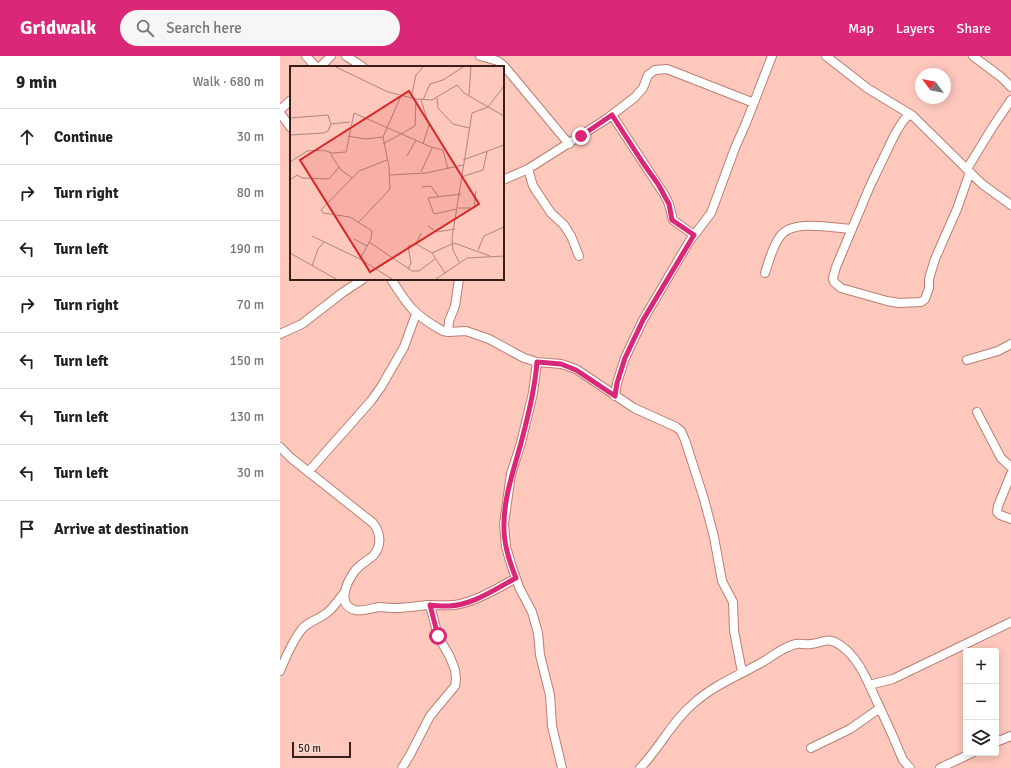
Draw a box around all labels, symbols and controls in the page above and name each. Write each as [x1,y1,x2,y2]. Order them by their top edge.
search box [120,10,400,46]
text: Gridwalk [20,16,96,40]
icon: search [134,17,156,39]
text: Search here [166,19,242,37]
text: Map [848,20,874,37]
text: Layers [896,20,935,37]
text: Share [957,20,991,37]
inset map [290,66,504,280]
north arrow [915,68,951,104]
text: 9 min [16,72,57,93]
text: Walk · 680 m [193,74,264,90]
icon: ahead [16,126,38,148]
route end [572,127,590,145]
text: Continue [54,128,113,146]
text: 30 m [237,129,264,145]
icon: right [16,182,38,204]
text: Turn right [54,184,119,202]
text: 80 m [237,185,264,201]
icon: left [16,238,38,260]
text: Turn left [54,240,108,258]
text: 190 m [230,241,264,257]
icon: right [16,294,38,316]
text: Turn right [54,296,119,314]
text: 70 m [237,297,264,313]
icon: left [16,350,38,372]
text: Turn left [54,352,108,370]
text: 150 m [230,353,264,369]
icon: left [16,406,38,428]
text: Turn left [54,408,108,426]
text: 130 m [230,409,264,425]
icon: left [16,462,38,484]
text: Turn left [54,464,108,482]
text: 30 m [237,465,264,481]
icon: arrive [16,518,38,540]
text: Arrive at destination [54,520,189,538]
route start [429,627,447,645]
map controls [963,648,999,756]
button: + [963,648,999,684]
button: − [963,684,999,720]
button: layers [963,720,999,756]
scale bar [292,740,351,759]
text: 50 m [298,742,321,755]

